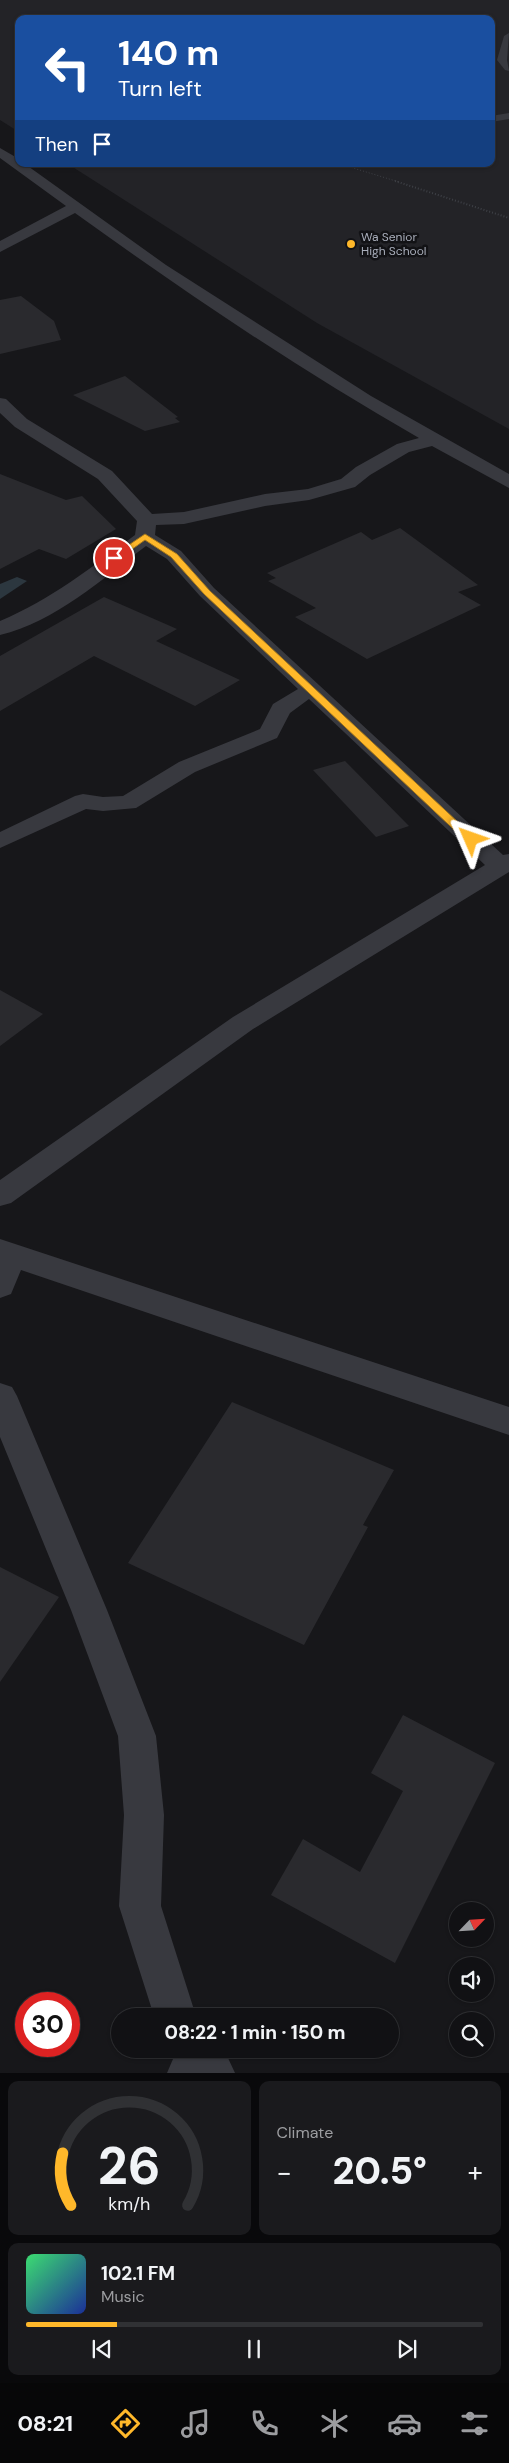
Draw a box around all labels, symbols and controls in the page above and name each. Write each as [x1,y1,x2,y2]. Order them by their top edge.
text: 140 m [118,30,219,76]
icon: left [35,35,100,100]
text: Turn left [118,74,202,103]
icon: arrive [88,130,116,158]
text: Then [35,132,78,157]
place label: Wa Senior High School [361,229,426,259]
marker: Wa Senior High School [345,238,357,250]
pin [93,537,135,579]
icon: arrive [100,544,128,572]
position arrow [444,812,496,864]
north arrow [449,1902,494,1948]
map controls [449,1902,494,2057]
button: sound [449,1957,494,2002]
speed limit sign: 30 [15,1992,80,2057]
button: search [449,2012,494,2057]
text: 08:22 · 1 min · 150 m [165,2020,345,2045]
text: Climate [277,2122,333,2143]
text: 26 [98,2132,161,2200]
text: 20.5° [333,2146,427,2196]
text: − [277,2154,292,2191]
text: + [468,2154,483,2191]
text: km/h [108,2192,150,2216]
text: 102.1 FM [101,2261,175,2286]
text: Music [101,2286,145,2307]
icon: previous [88,2335,116,2363]
icon: pause [240,2335,268,2363]
icon: next [393,2335,421,2363]
icon: directions [108,2406,143,2441]
icon: music [178,2406,213,2441]
icon: phone [247,2406,282,2441]
icon: climate [317,2406,352,2441]
icon: car [387,2406,422,2441]
icon: filters [457,2406,492,2441]
text: 08:21 [17,2409,73,2438]

